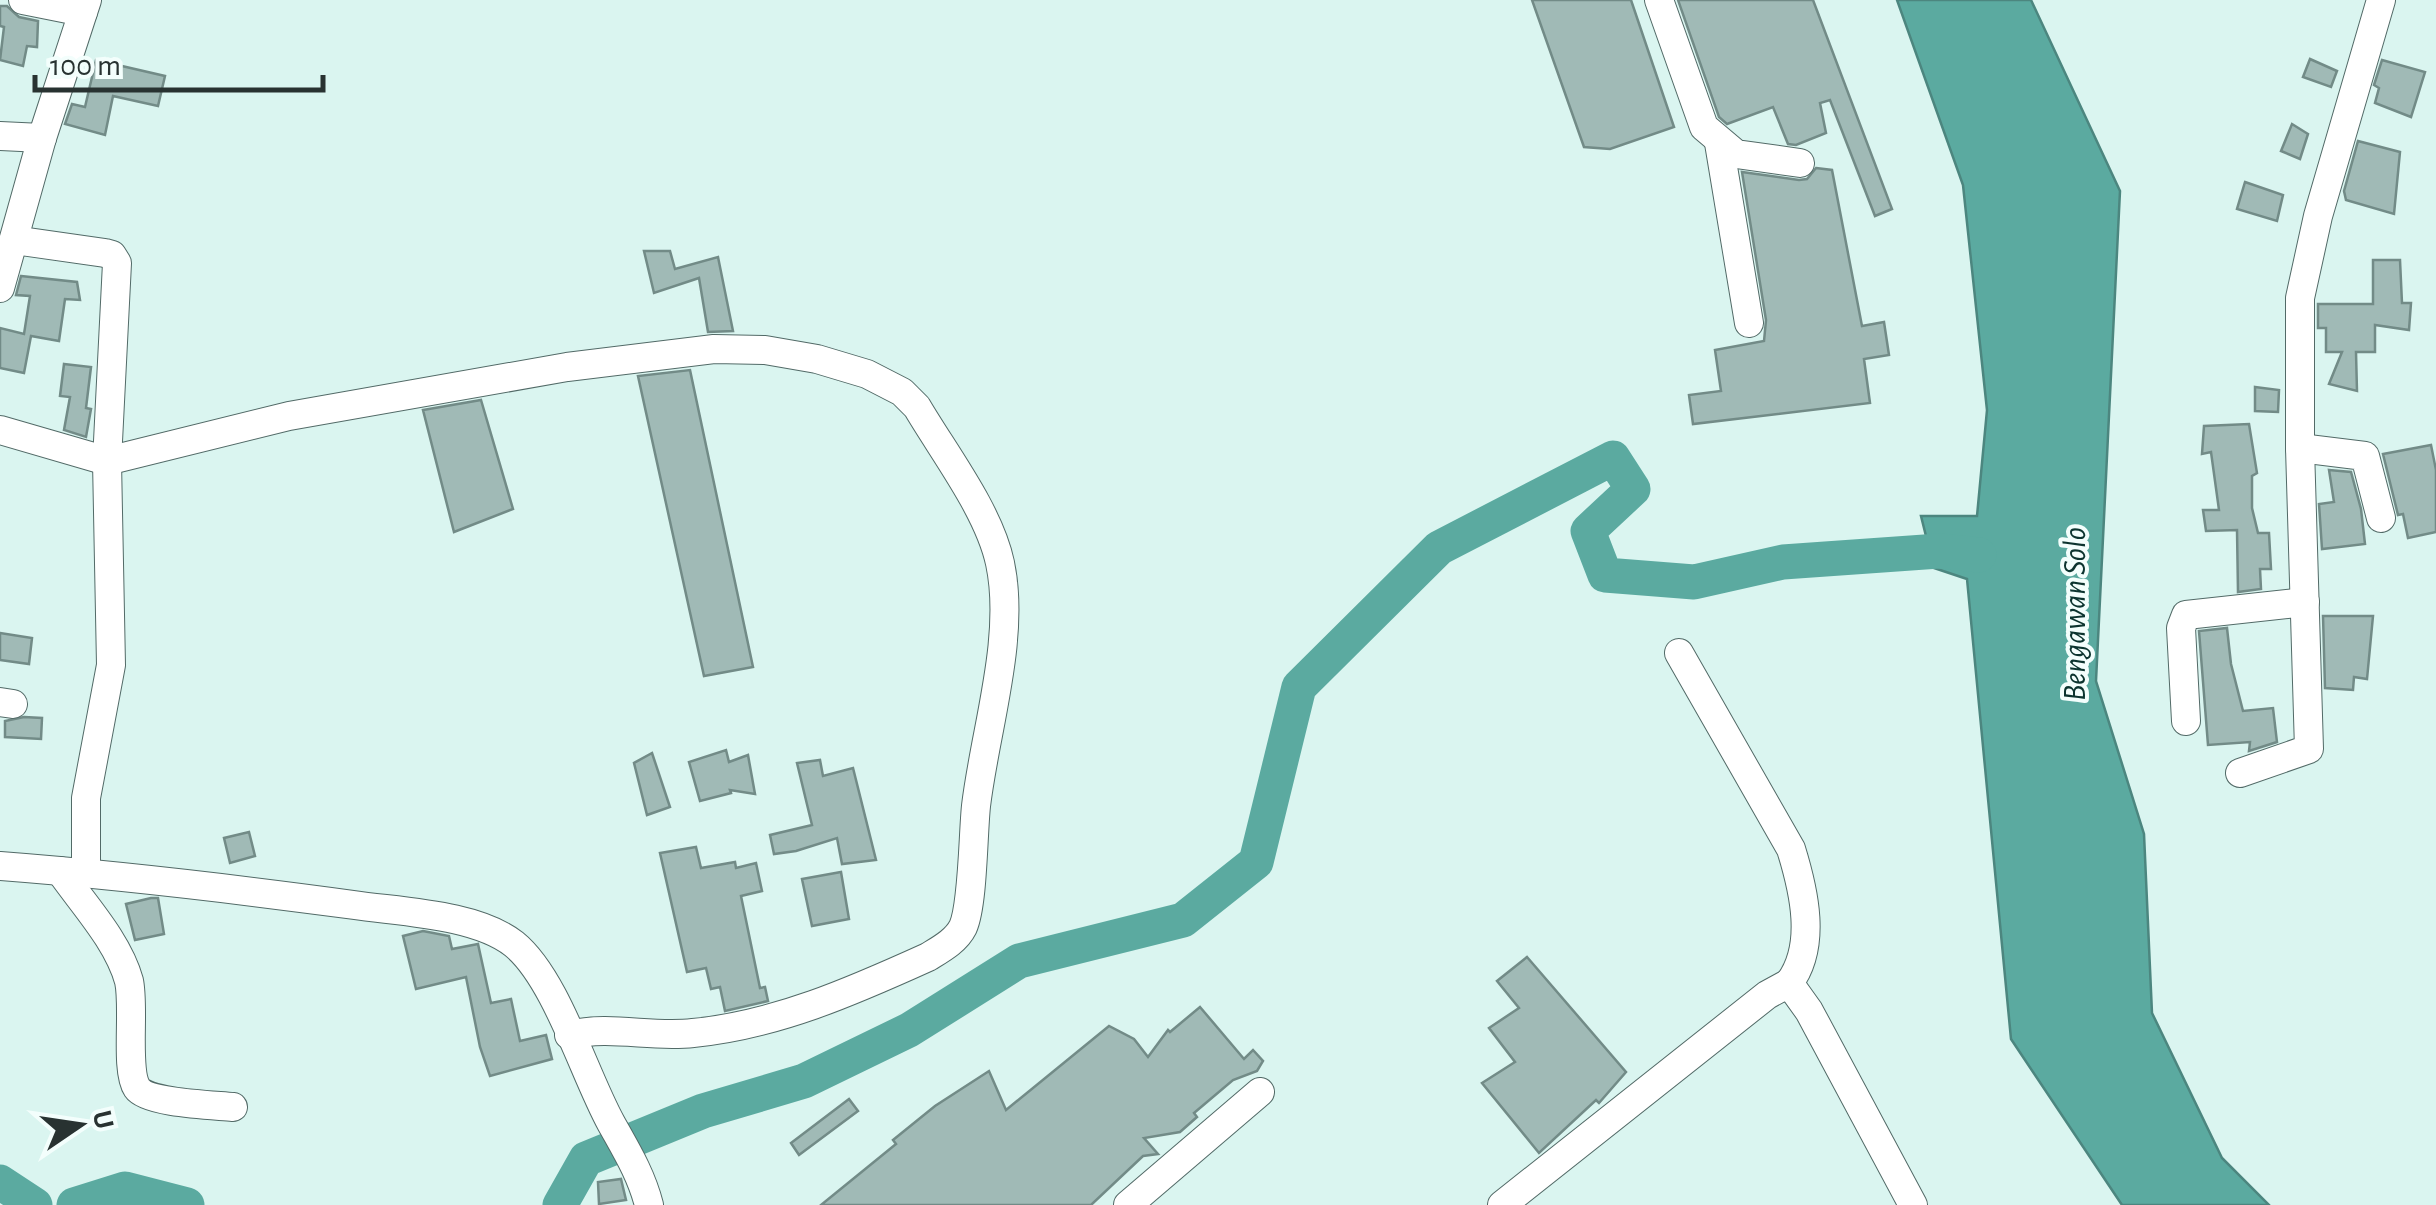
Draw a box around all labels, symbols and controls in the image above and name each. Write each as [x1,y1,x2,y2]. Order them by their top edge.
scale bar [35,30,322,92]
text: 100 m [50,51,121,81]
water label: Bengawan Solo [2059,527,2091,701]
north arrow [30,1075,130,1175]
text: U [87,1108,118,1132]

